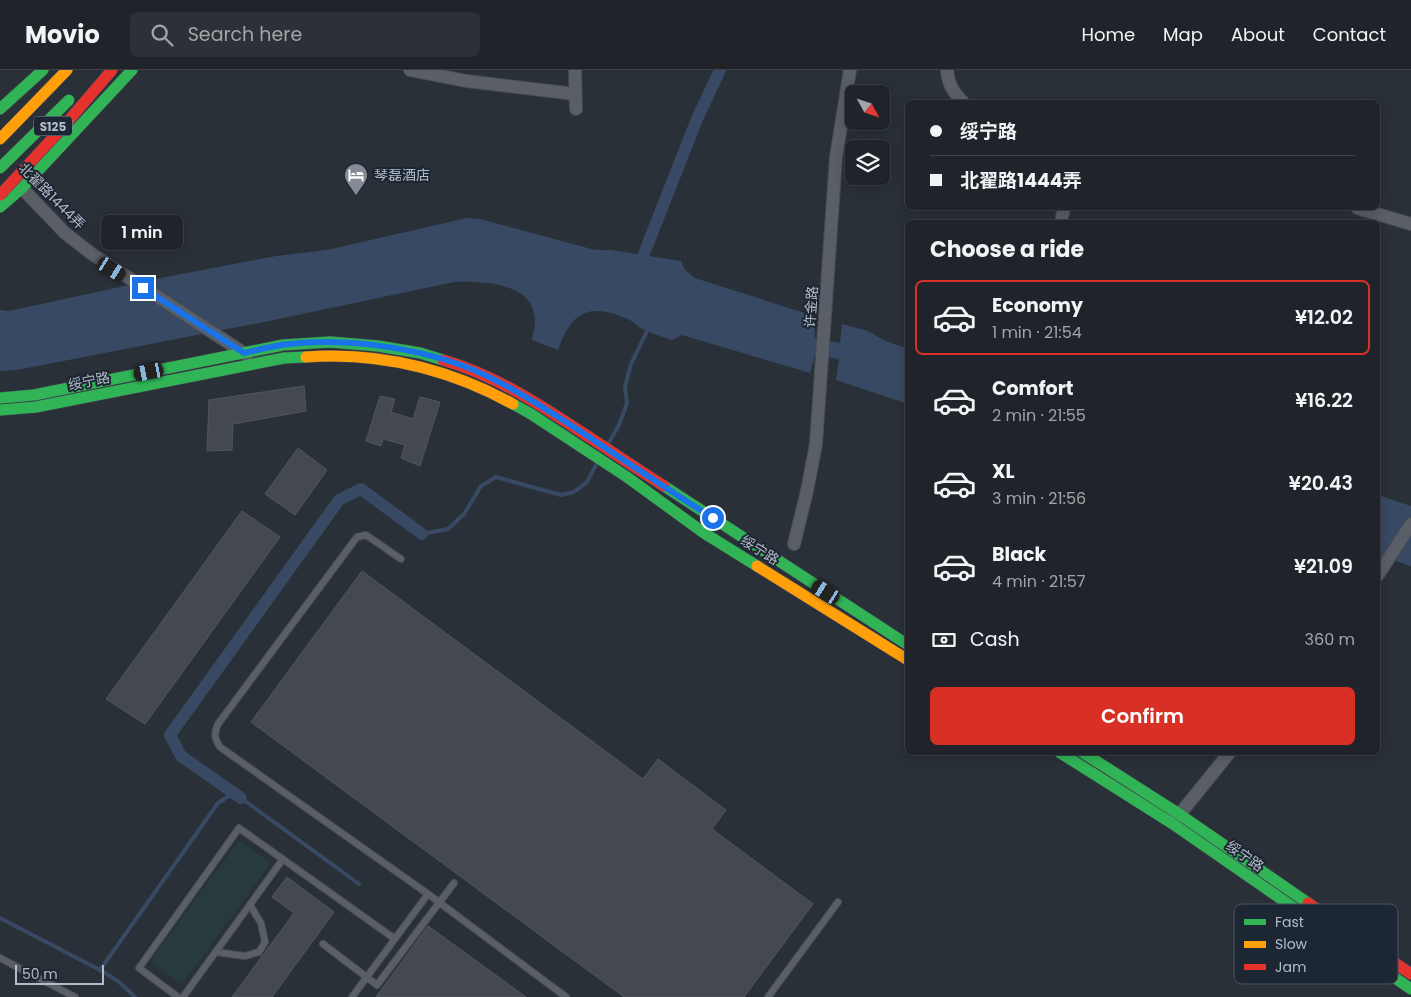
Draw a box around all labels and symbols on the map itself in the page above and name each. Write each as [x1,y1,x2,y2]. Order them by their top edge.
north arrow [845,85,890,130]
road number: S125 [34,116,72,136]
street label: 北翟路1444弄 [14,158,90,234]
hotel icon: 琴磊酒店 [343,162,369,196]
place label: 琴磊酒店 [374,165,430,185]
callout: 1 min [102,216,184,250]
car [95,255,128,283]
route end [132,277,154,299]
street label: 许金路 [800,285,822,329]
car [132,362,165,382]
street label: 绥宁路 [66,367,112,395]
route start [702,507,724,529]
street label: 绥宁路 [737,530,783,570]
car [809,578,842,606]
street label: 绥宁路 [1222,836,1268,876]
legend [1234,904,1398,984]
text: Fast [1275,912,1304,932]
text: Slow [1275,934,1308,954]
text: Jam [1275,957,1306,977]
scale bar [15,962,104,985]

